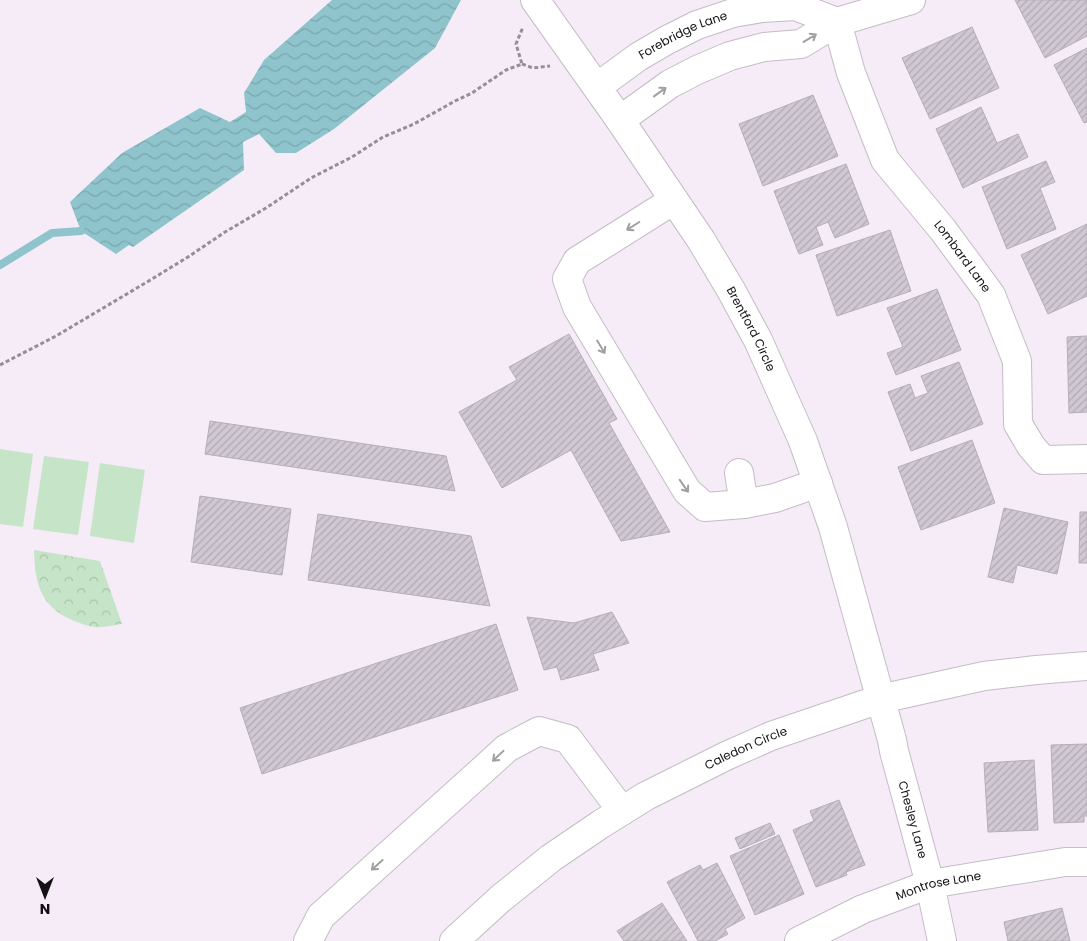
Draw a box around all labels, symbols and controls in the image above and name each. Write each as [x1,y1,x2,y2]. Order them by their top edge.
street label: Forebridge Lane [635,7,729,63]
one-way arrow [803,32,817,42]
one-way arrow [652,86,666,97]
street label: Lombard Lane [930,216,995,296]
one-way arrow [627,221,641,231]
street label: Brentford Circle [723,283,780,374]
one-way arrow [596,339,606,353]
one-way arrow [679,479,690,493]
street label: Caledon Circle [701,722,789,773]
one-way arrow [492,750,504,762]
street label: Chesley Lane [894,779,932,860]
one-way arrow [371,859,384,871]
street label: Montrose Lane [893,867,982,904]
north arrow [20,871,70,921]
text: N [40,899,50,919]

